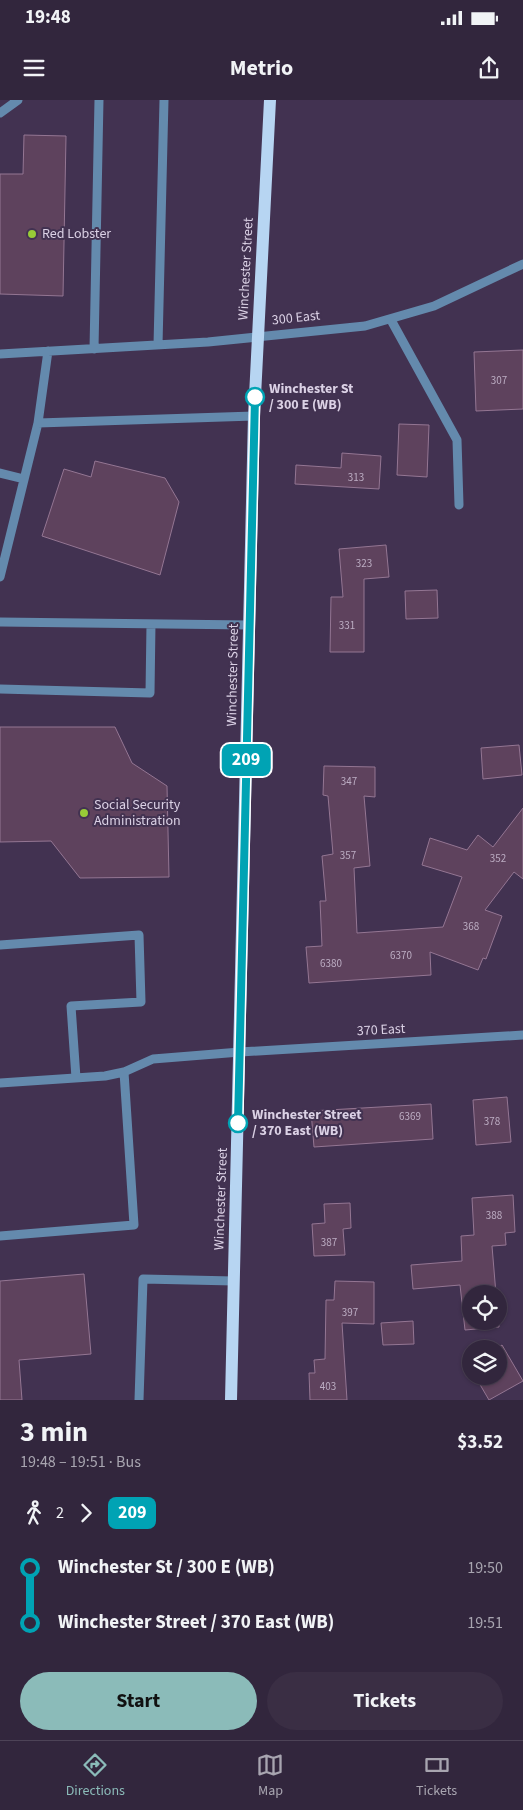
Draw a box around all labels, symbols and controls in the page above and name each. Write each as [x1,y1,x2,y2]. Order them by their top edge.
text: 19:48 [25,4,71,31]
text: Metrio [230,52,293,84]
icon: menu [20,54,48,82]
icon: share [475,54,503,82]
street label: Winchester Street [233,217,259,321]
place label: Red Lobster [42,224,111,244]
marker: Red Lobster [26,228,38,240]
street label: 300 East [271,305,321,330]
house number: 307 [491,373,507,388]
place label: Winchester St / 300 E (WB) [269,379,354,415]
marker: Winchester St / 300 E (WB) [245,387,265,407]
house number: 313 [348,470,364,485]
house number: 323 [356,556,372,571]
house number: 331 [339,618,355,633]
street label: Winchester Street [222,623,244,727]
line badge: 209 [217,744,275,776]
text: 209 [232,747,260,772]
house number: 347 [341,774,357,789]
place label: Social Security Administration [94,795,181,831]
marker: Social Security Administration [78,807,90,819]
house number: 357 [340,848,356,863]
house number: 352 [490,851,506,866]
house number: 368 [463,919,480,934]
house number: 6370 [390,948,412,963]
house number: 6380 [320,956,342,971]
street label: 370 East [356,1019,406,1041]
place label: Winchester Street / 370 East (WB) [252,1105,362,1141]
house number: 6369 [399,1109,421,1124]
marker: Winchester Street / 370 East (WB) [228,1113,248,1133]
house number: 378 [484,1114,501,1129]
street label: Winchester Street [209,1147,233,1251]
house number: 388 [486,1208,503,1223]
house number: 387 [321,1235,337,1250]
map controls [462,1285,507,1385]
button: locate [462,1285,507,1330]
house number: 397 [342,1305,358,1320]
button: layers [462,1340,507,1385]
house number: 403 [320,1379,336,1394]
text: 3 min [20,1412,88,1452]
text: $3.52 [457,1429,503,1456]
text: 19:48 – 19:51 · Bus [20,1451,141,1473]
icon: walk [20,1499,48,1527]
icon: forward [72,1499,100,1527]
text: 209 [118,1500,146,1525]
text: 2 [56,1502,64,1524]
text: Winchester St / 300 E (WB) [58,1554,275,1581]
text: 19:50 [467,1557,503,1579]
text: Winchester Street / 370 East (WB) [58,1609,334,1636]
text: 19:51 [467,1612,503,1634]
button: Start [20,1672,257,1730]
button: Tickets [267,1672,503,1730]
tab: Directions [66,1751,125,1801]
tab: Map [256,1751,284,1801]
tab: Tickets [416,1751,457,1801]

